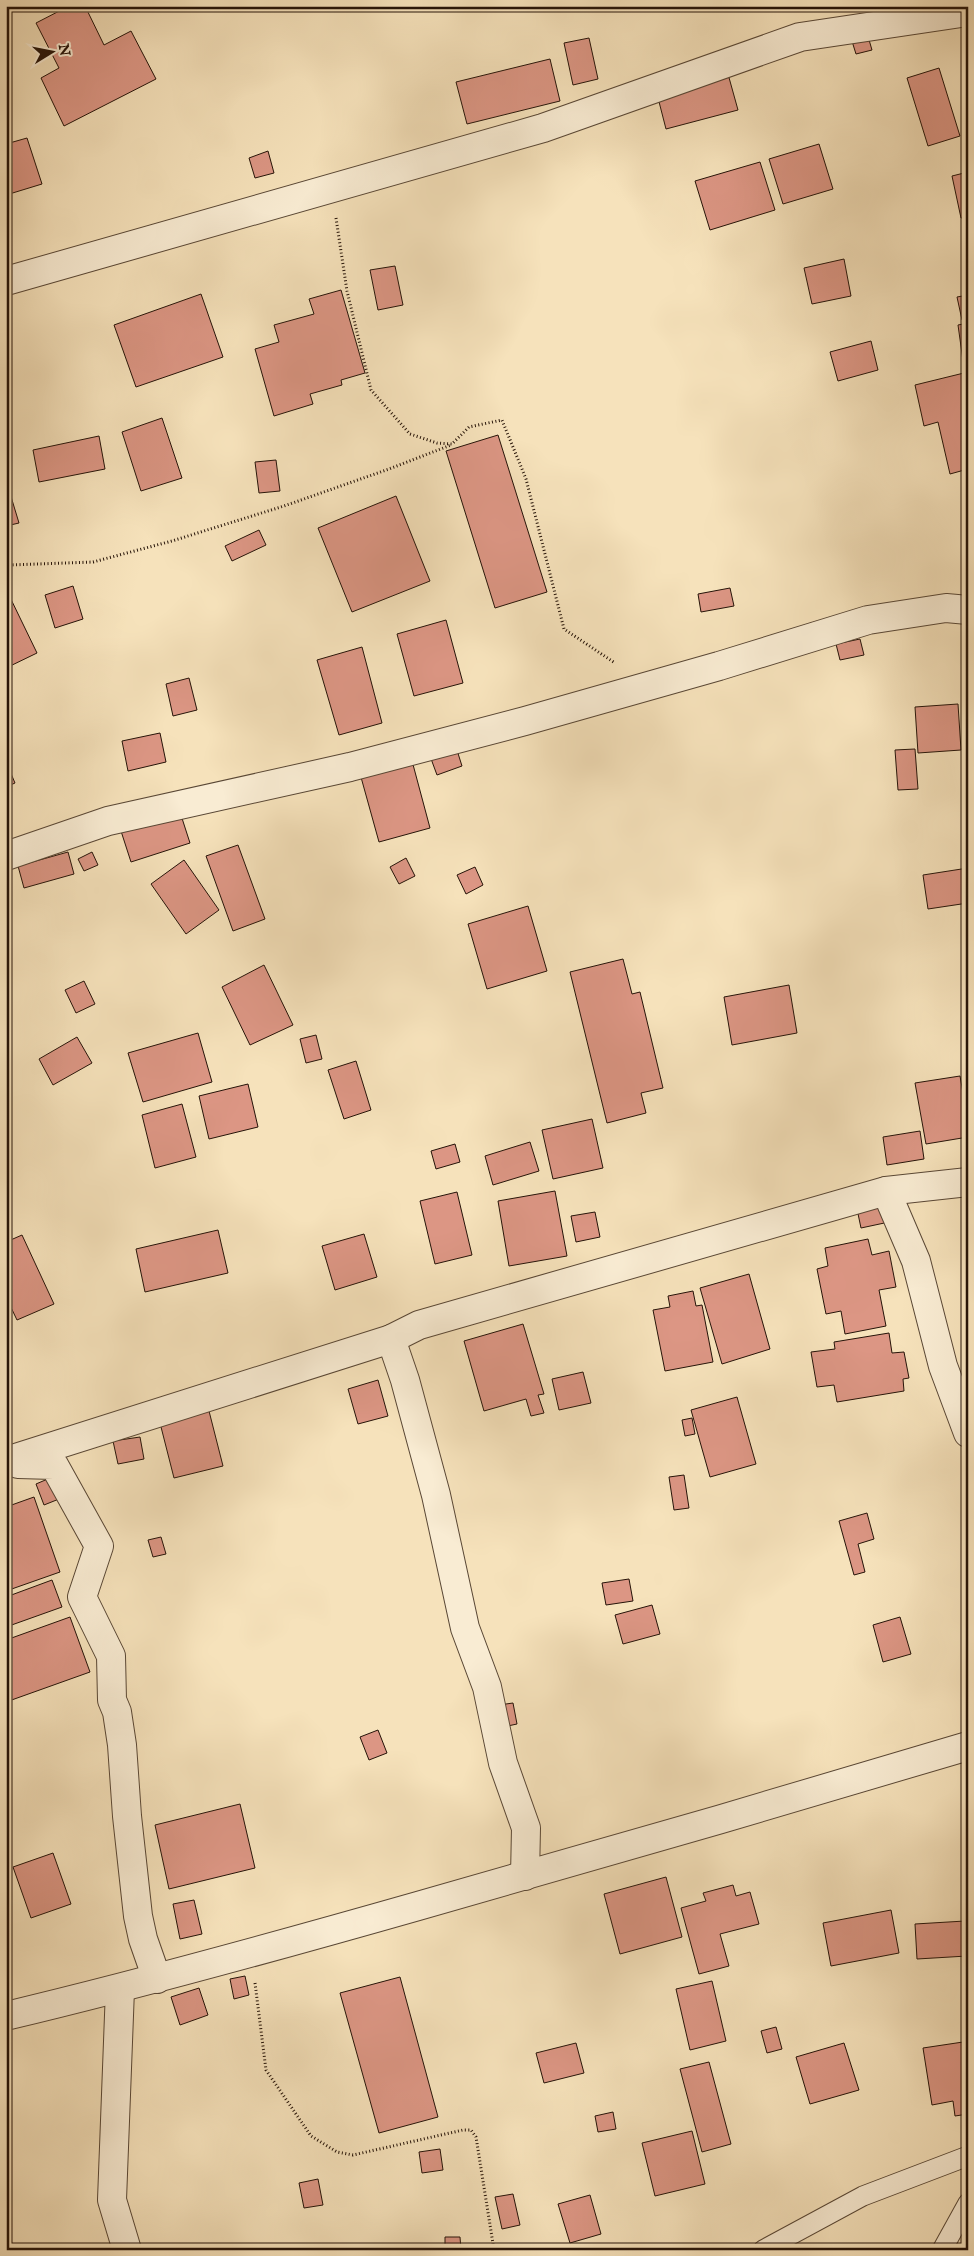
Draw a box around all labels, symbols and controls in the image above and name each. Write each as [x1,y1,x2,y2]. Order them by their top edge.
north arrow [28,28,78,78]
text: N [54,41,74,57]

